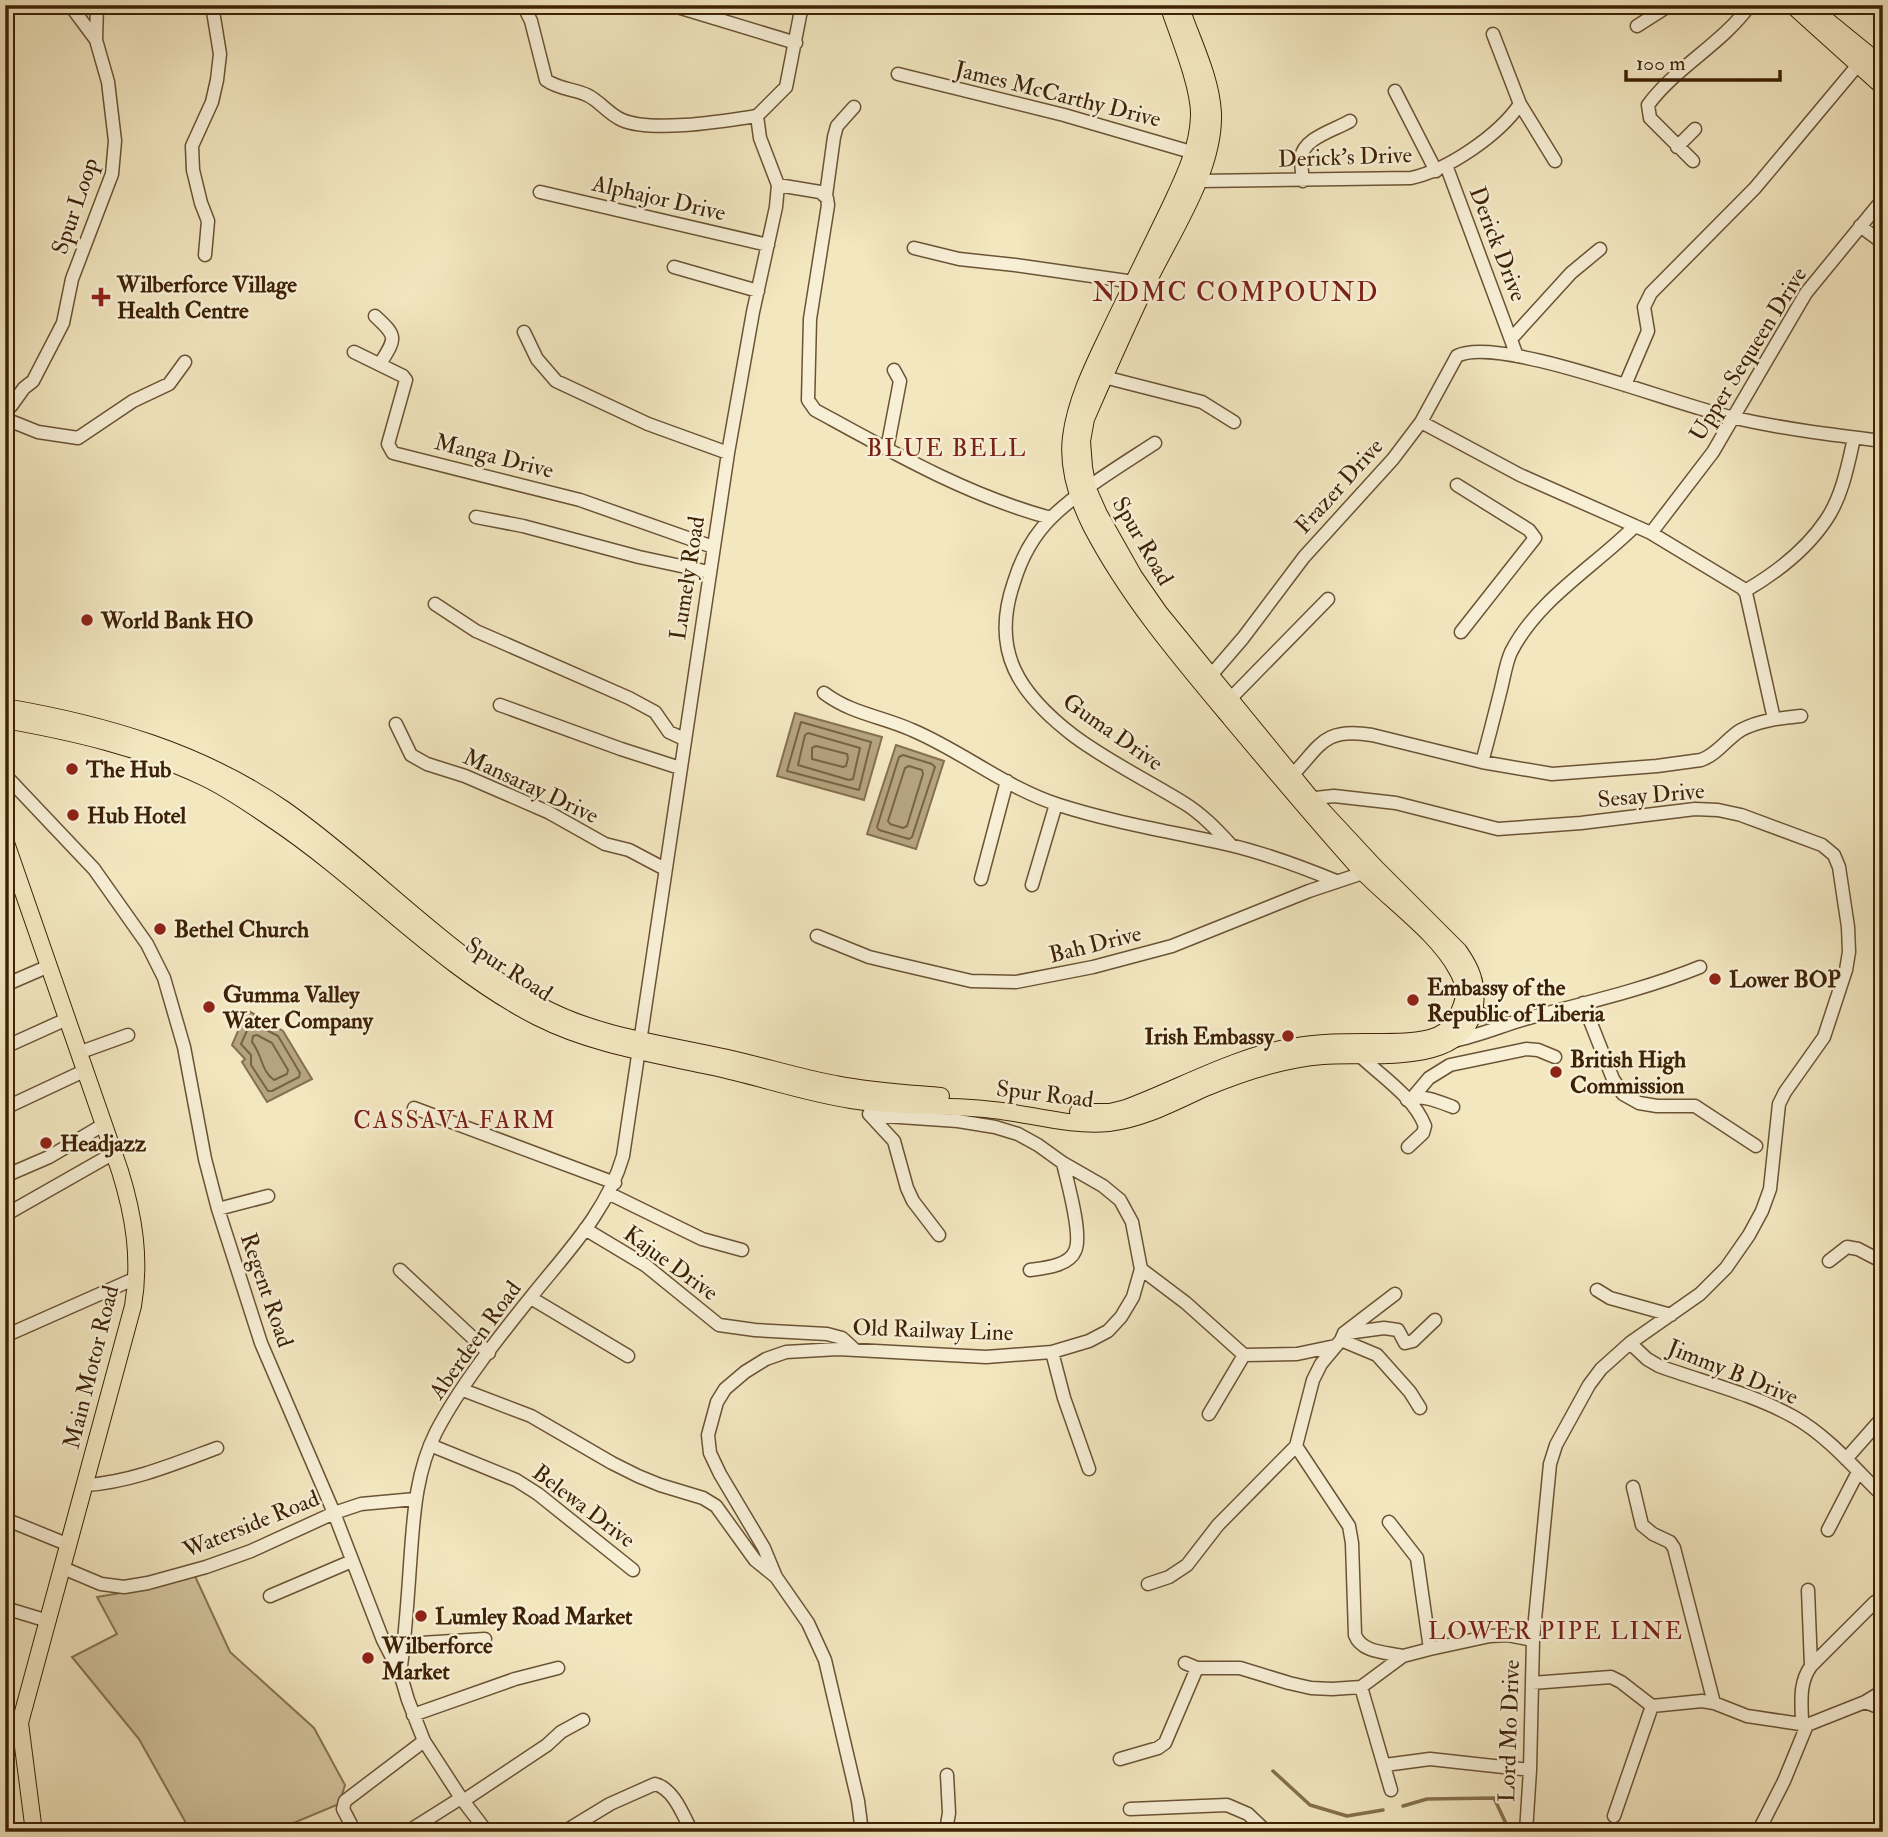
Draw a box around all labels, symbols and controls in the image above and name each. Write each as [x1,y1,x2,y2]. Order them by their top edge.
scale bar [1626,38,1780,82]
text: 100 m [1636,50,1686,77]
street label: James McCarthy Drive [951,54,1164,134]
street label: Derick's Drive [1277,140,1413,174]
street label: Spur Loop [45,154,106,258]
street label: Alphajor Drive [588,168,729,228]
street label: Derick Drive [1463,182,1533,306]
street label: Upper Sequeen Drive [1683,261,1814,447]
place label: Wilberforce Village Health Centre [116,270,297,325]
district label: NDMC COMPOUND [1092,277,1380,309]
marker: Wilberforce Village Health Centre [91,287,111,307]
street label: Manga Drive [431,427,557,485]
street label: Frazer Drive [1289,432,1390,540]
district label: BLUE BELL [867,433,1027,464]
street label: Spur Road [1105,491,1180,591]
street label: Lumely Road [663,514,711,642]
place label: World Bank HO [100,606,254,635]
marker: World Bank HO [79,612,95,628]
street label: Guma Drive [1057,687,1169,777]
street label: Mansaray Drive [459,742,604,830]
place label: The Hub [85,755,171,784]
marker: The Hub [64,761,80,777]
street label: Sesay Drive [1596,776,1706,814]
place label: Hub Hotel [87,801,187,830]
marker: Hub Hotel [65,807,81,823]
place label: Bethel Church [174,915,309,944]
street label: Bah Drive [1046,918,1145,969]
marker: Bethel Church [152,921,168,937]
street label: Spur Road [460,930,558,1009]
place label: Lower BOP [1729,965,1841,994]
marker: Lower BOP [1707,971,1723,987]
place label: Embassy of the Republic of Liberia [1427,973,1606,1029]
place label: Gumma Valley Water Company [222,980,374,1036]
marker: Embassy of the Republic of Liberia [1405,992,1421,1008]
marker: Gumma Valley Water Company [201,999,217,1015]
place label: Irish Embassy [1144,1022,1275,1052]
marker: Irish Embassy [1280,1028,1296,1044]
place label: British High Commission [1570,1045,1686,1100]
marker: British High Commission [1548,1064,1564,1080]
street label: Spur Road [995,1074,1095,1115]
district label: CASSAVA FARM [353,1105,557,1136]
place label: Headjazz [60,1129,147,1158]
marker: Headjazz [38,1135,54,1151]
street label: Kajue Drive [618,1219,724,1307]
street label: Regent Road [234,1229,300,1351]
street label: Aberdeen Road [422,1275,528,1406]
street label: Main Motor Road [57,1282,125,1452]
street label: Old Railway Line [852,1313,1014,1347]
street label: Jimmy B Drive [1663,1332,1803,1411]
street label: Belewa Drive [527,1458,641,1554]
street label: Waterside Road [178,1484,323,1565]
place label: Lumley Road Market [435,1602,633,1632]
marker: Lumley Road Market [413,1608,429,1624]
district label: LOWER PIPE LINE [1428,1616,1684,1647]
place label: Wilberforce Market [381,1631,493,1686]
marker: Wilberforce Market [360,1650,376,1666]
street label: Lord Mo Drive [1492,1659,1526,1803]

